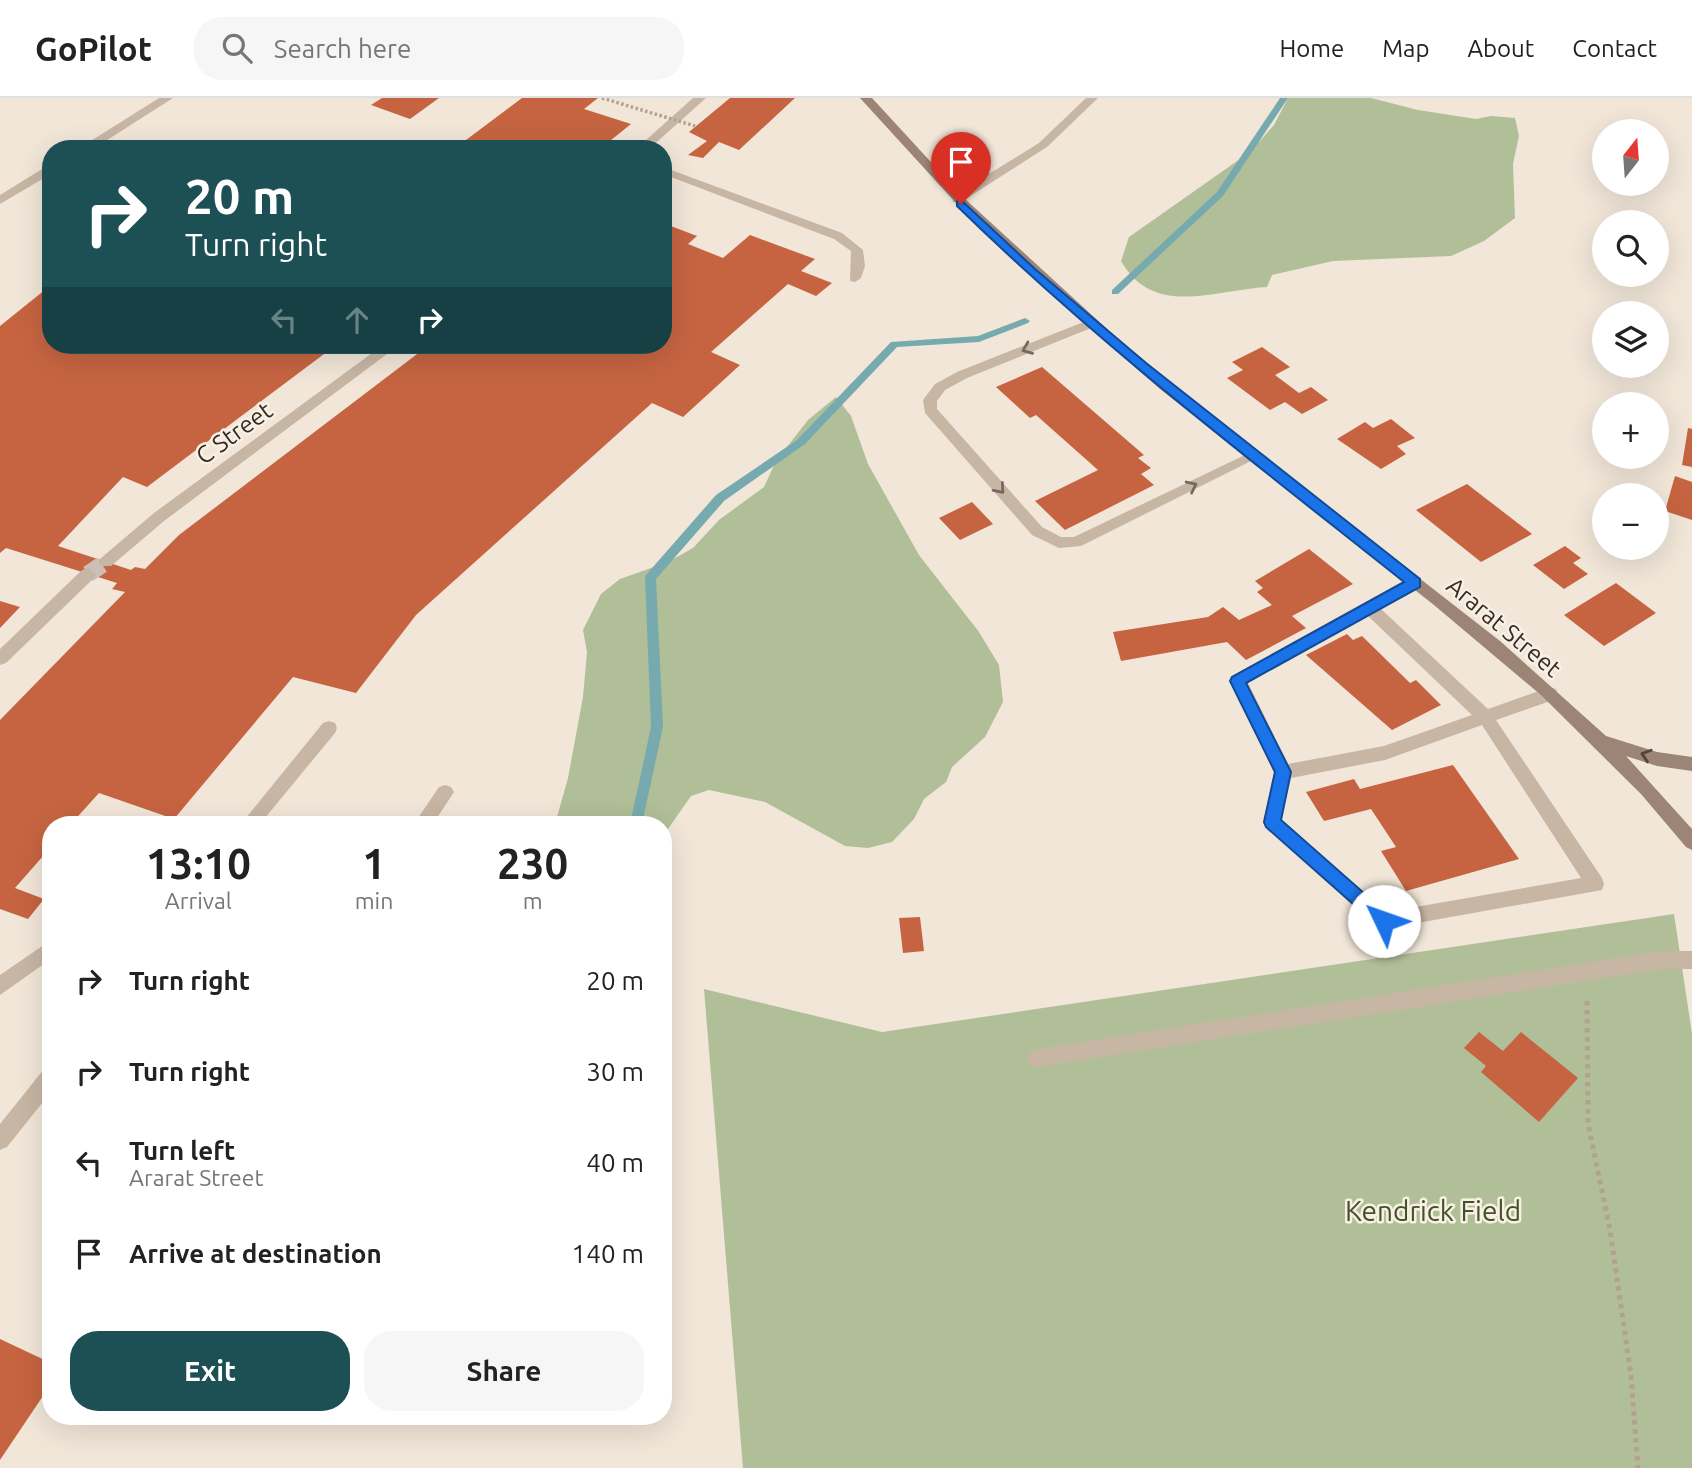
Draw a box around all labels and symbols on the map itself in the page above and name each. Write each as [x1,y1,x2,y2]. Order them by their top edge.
north arrow [1592,119,1670,196]
pin [931,132,991,204]
one-way arrow [1022,340,1034,354]
street label: C Street [191,396,278,470]
one-way arrow [992,481,1004,494]
one-way arrow [1185,481,1197,495]
street label: Ararat Street [1442,572,1567,683]
one-way arrow [1641,749,1653,764]
position arrow [1347,884,1421,958]
park label: Kendrick Field [1345,1195,1521,1226]

